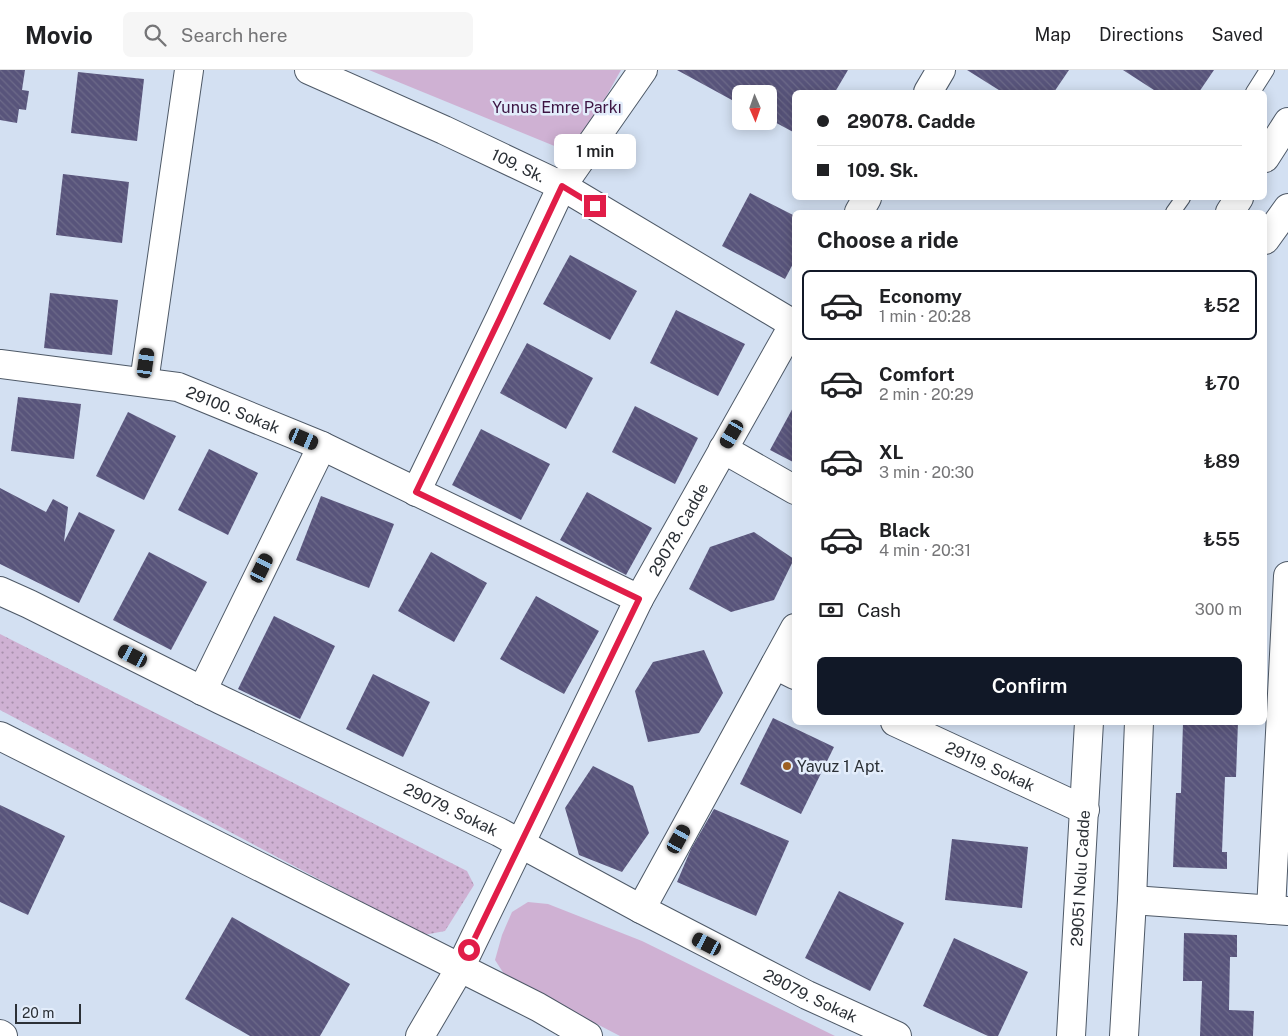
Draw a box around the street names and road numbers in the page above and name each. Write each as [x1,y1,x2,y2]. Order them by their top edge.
street label: 109. Sk. [489,144,548,186]
street label: 29100. Sokak [184,382,283,437]
street label: 29078. Cadde [644,479,712,579]
street label: 29119. Sokak [943,737,1038,795]
street label: 29079. Sokak [401,779,501,840]
street label: 29051 Nolu Cadde [1067,810,1093,947]
street label: 29079. Sokak [760,965,860,1026]

